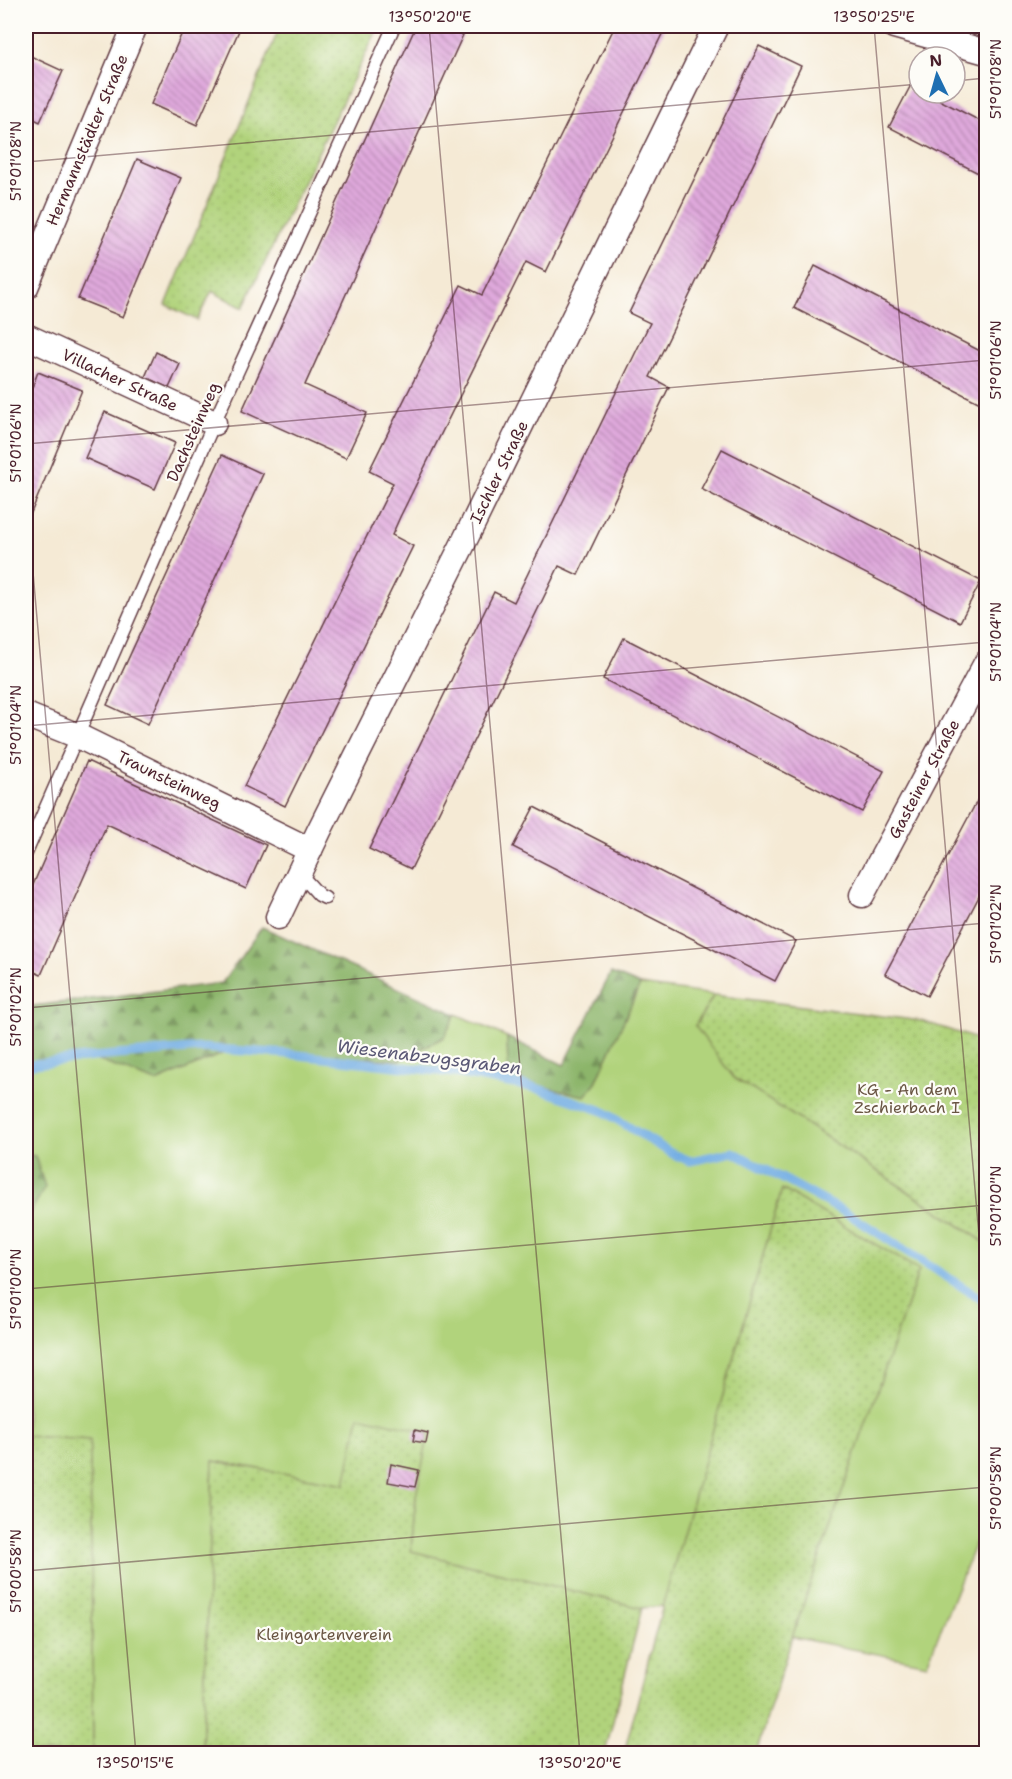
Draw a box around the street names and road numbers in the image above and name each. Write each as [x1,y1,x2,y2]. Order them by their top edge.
street label: Hermannstädter Straße [41,51,133,229]
street label: Villacher Straße [59,344,181,416]
street label: Dachsteinweg [162,379,224,485]
street label: Ischler Straße [465,417,533,527]
street label: Gasteiner Straße [884,716,964,842]
street label: Traunsteinweg [114,746,224,814]

